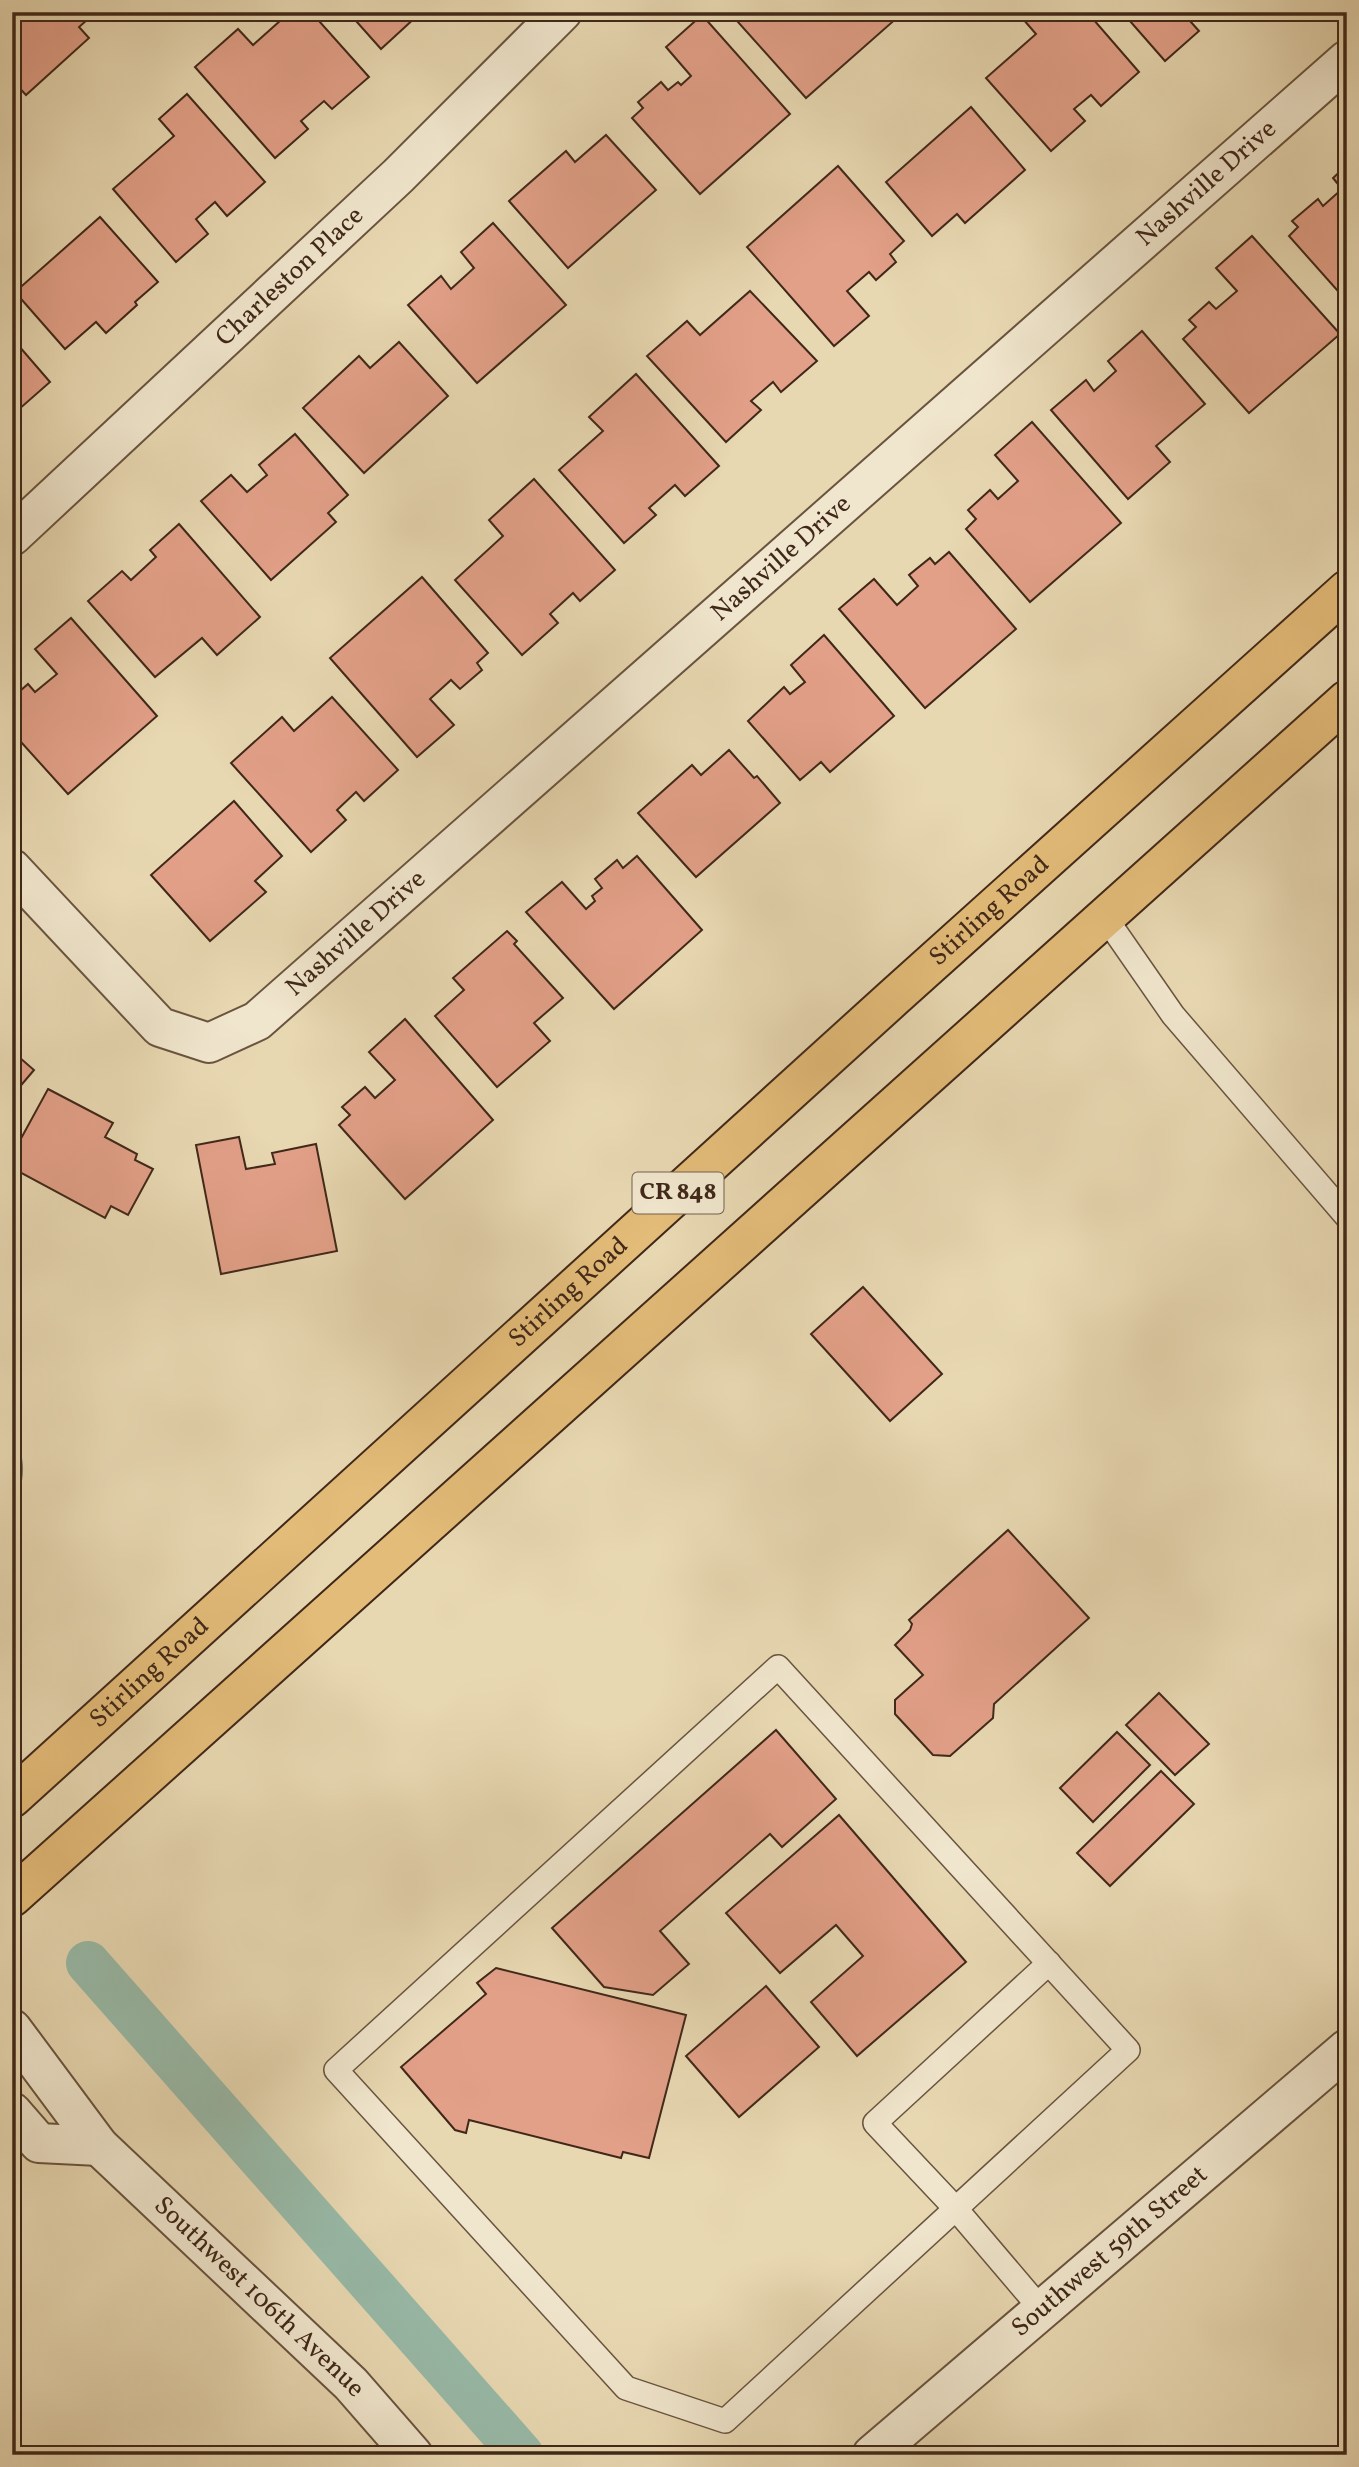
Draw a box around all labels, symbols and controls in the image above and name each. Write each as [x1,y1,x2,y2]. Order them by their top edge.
street label: Nashville Drive [1129,112,1285,255]
street label: Charleston Place [208,199,372,355]
street label: Nashville Drive [704,487,859,630]
street label: Stirling Road [922,847,1058,975]
street label: Nashville Drive [278,862,434,1005]
road number: CR 848 [632,1172,724,1213]
street label: Stirling Road [501,1229,637,1356]
street label: Stirling Road [82,1609,218,1737]
street label: Southwest 59th Street [1004,2157,1216,2346]
street label: Southwest 106th Avenue [146,2189,373,2405]

